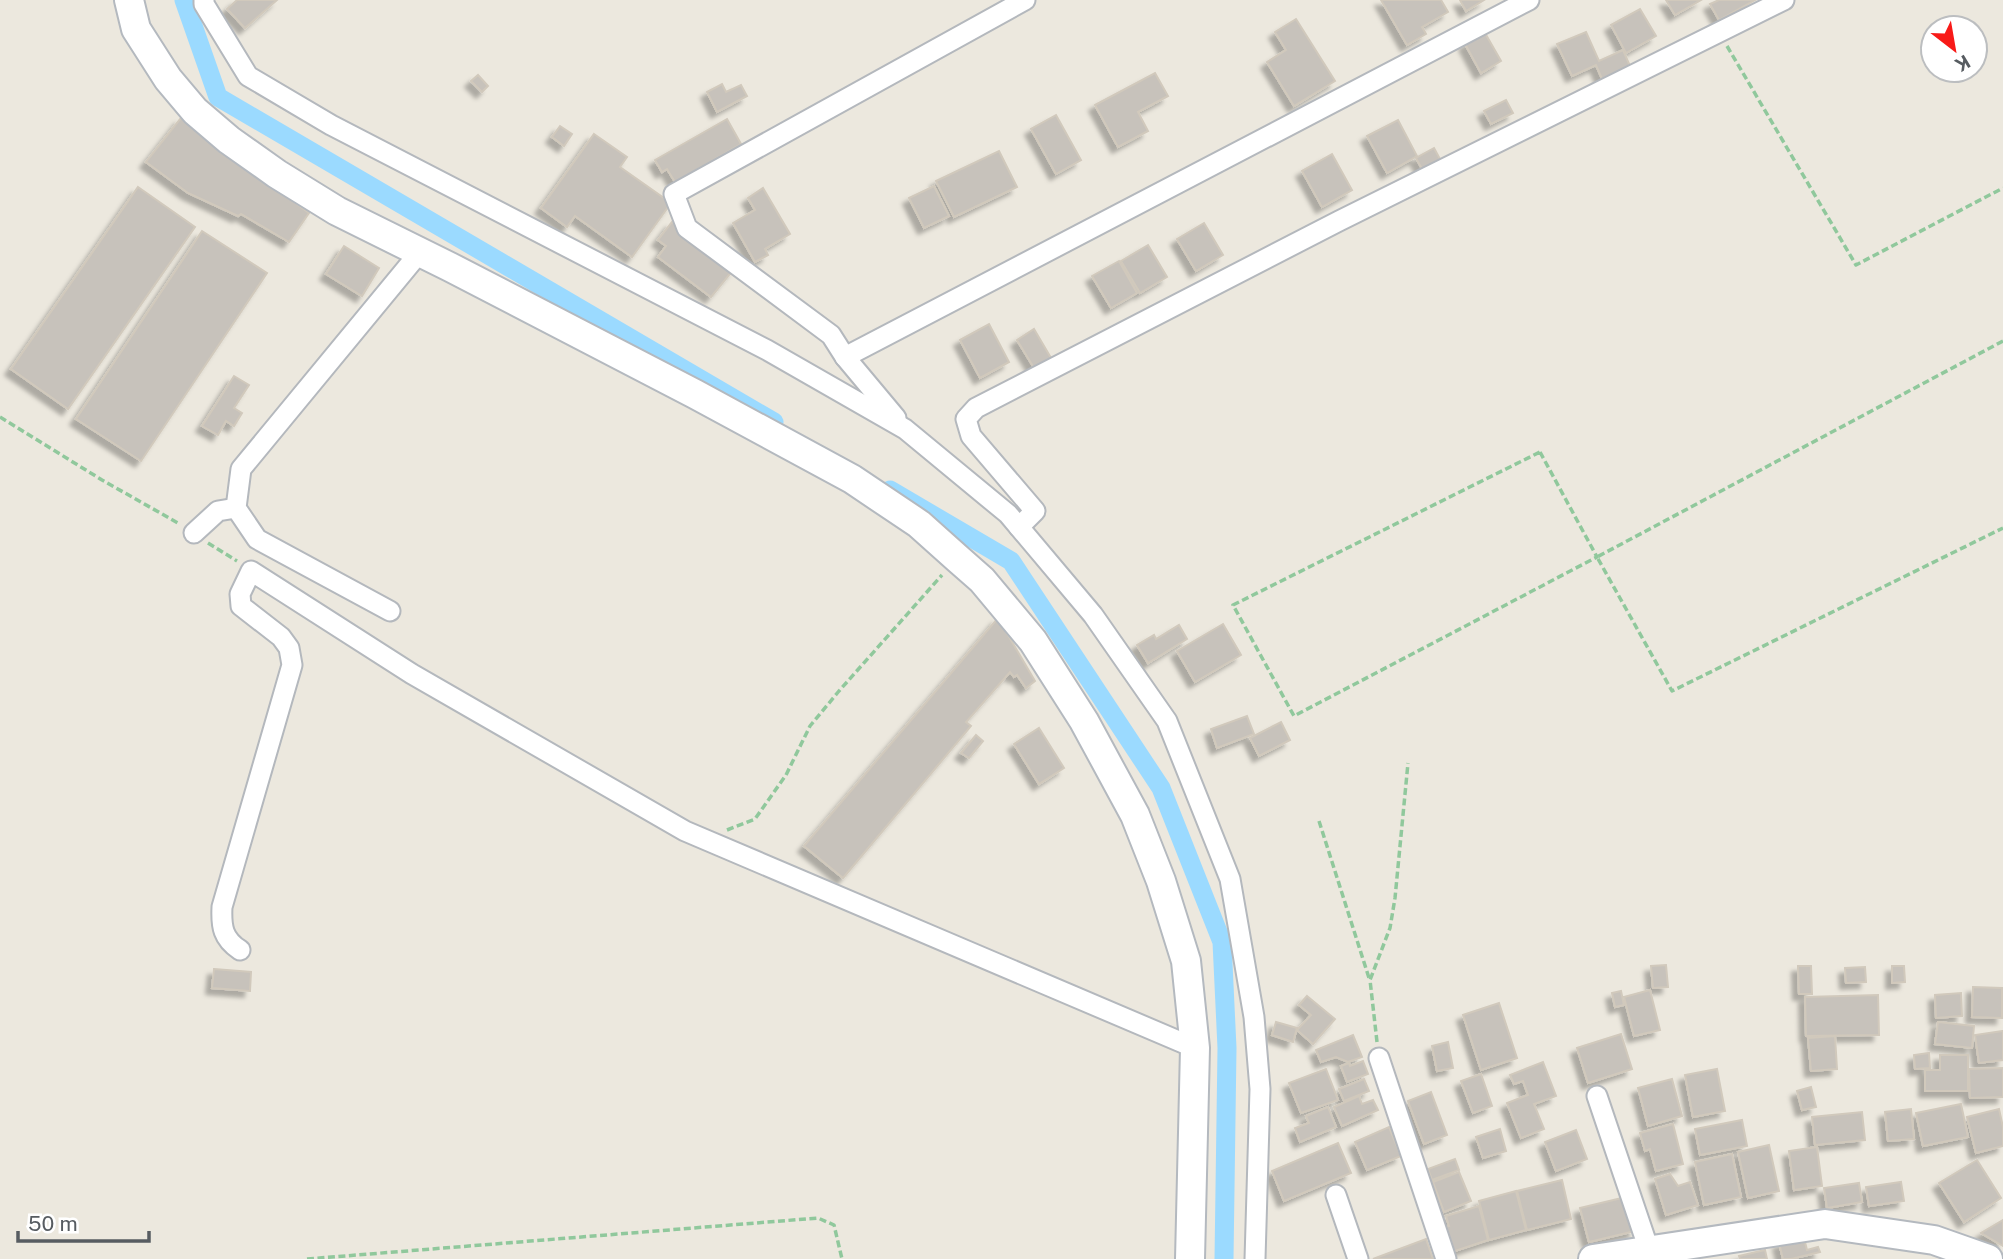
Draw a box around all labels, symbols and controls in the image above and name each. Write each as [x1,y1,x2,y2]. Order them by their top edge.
north arrow [1919,14,1989,84]
text: K [1951,51,1974,77]
scale bar [18,1200,149,1244]
text: 50 m [28,1211,78,1236]

